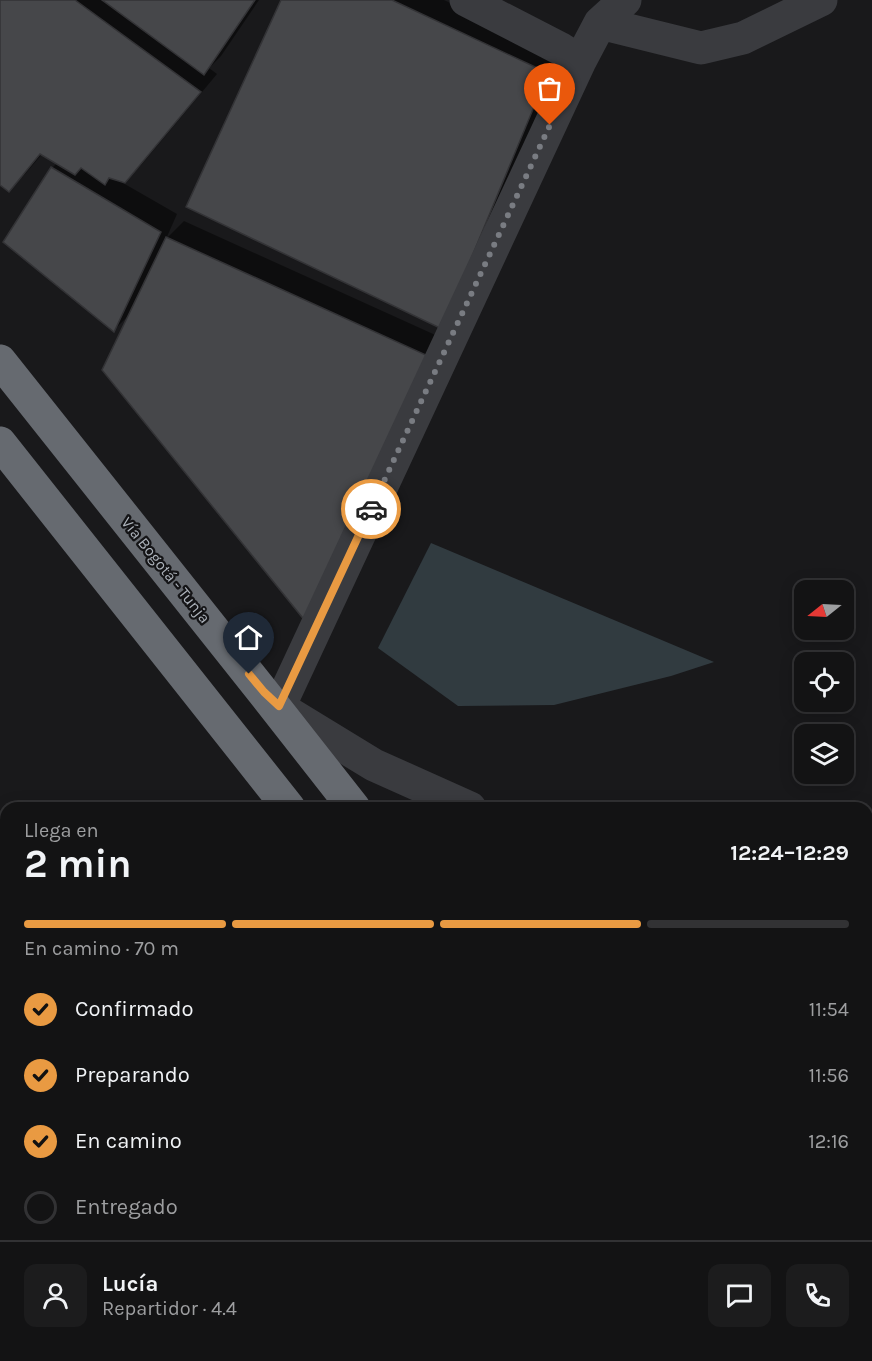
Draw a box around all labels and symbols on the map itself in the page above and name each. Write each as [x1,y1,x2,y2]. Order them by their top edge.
pin [524,63,575,125]
courier [341,479,401,539]
street label: Vía Bogotá - Tunja [117,513,215,627]
north arrow [794,580,854,640]
pin [223,612,274,674]

